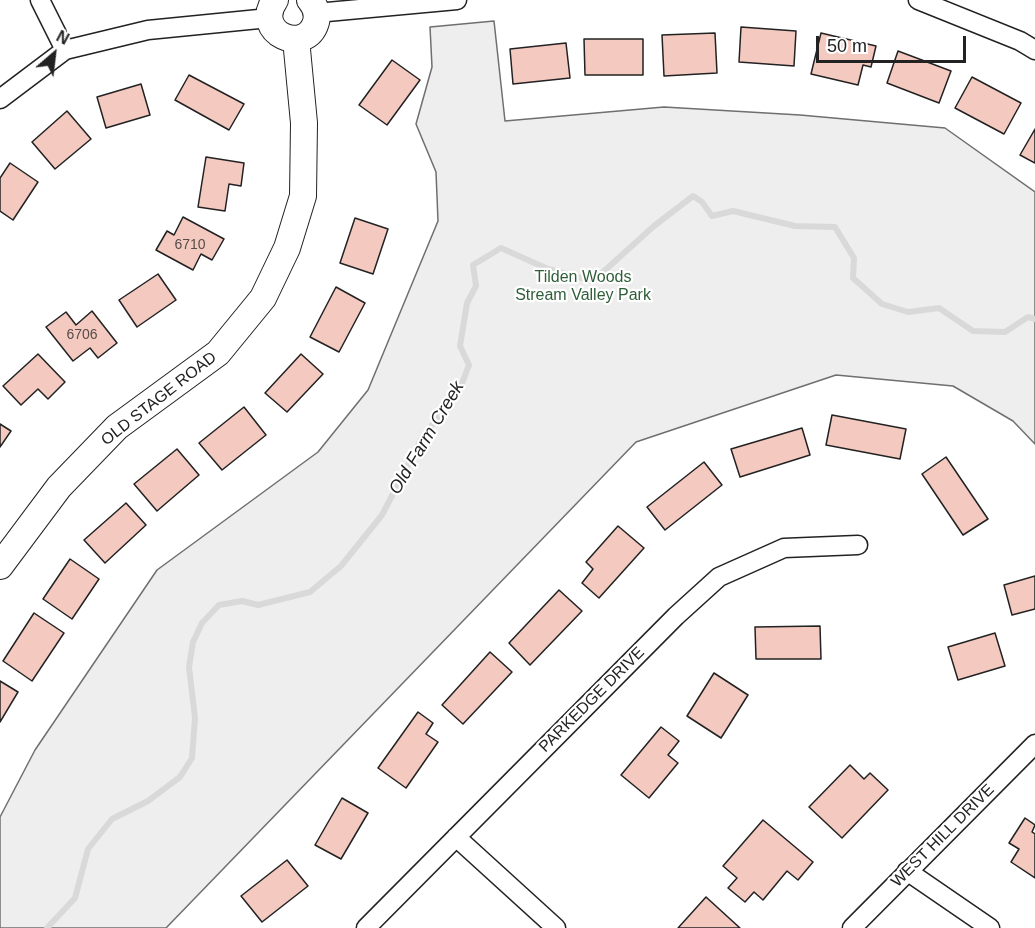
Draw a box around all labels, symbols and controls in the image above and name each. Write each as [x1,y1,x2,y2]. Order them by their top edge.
north arrow [24,24,84,84]
scale bar [819,24,969,62]
text: N [54,27,72,48]
text: 50 m [827,36,867,56]
house number: 6710 [174,237,206,253]
park label: Tilden Woods Stream Valley Park [515,268,651,306]
house number: 6706 [66,327,98,343]
street label: OLD STAGE ROAD [98,348,220,450]
water label: Old Farm Creek [385,378,469,498]
street label: PARKEDGE DRIVE [535,643,649,757]
street label: WEST HILL DRIVE [887,780,999,892]

